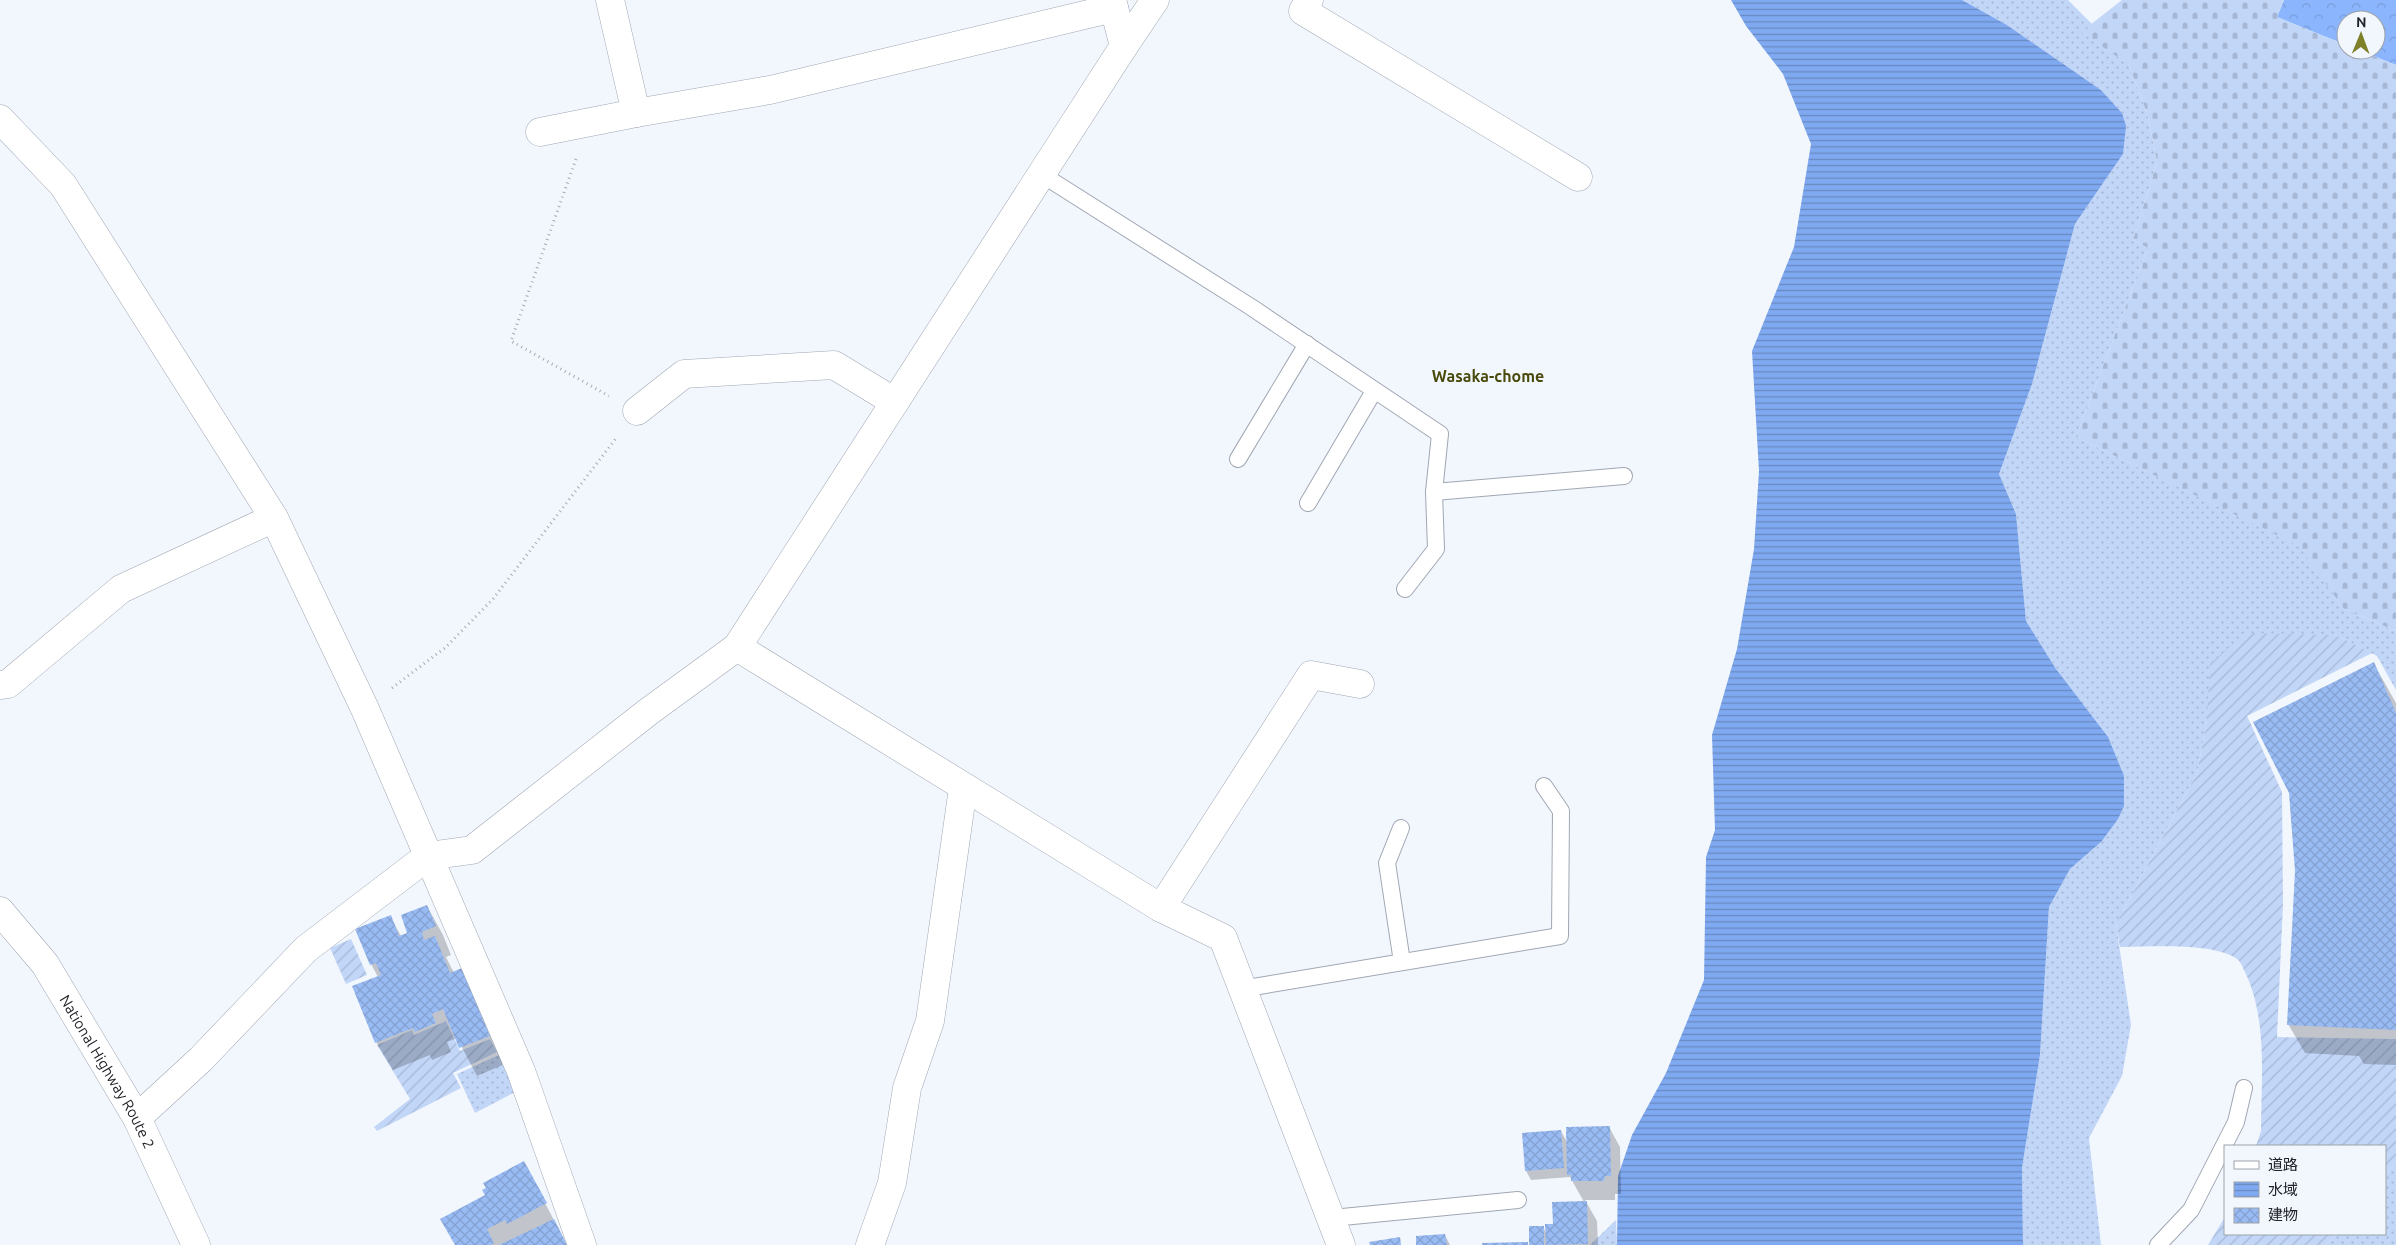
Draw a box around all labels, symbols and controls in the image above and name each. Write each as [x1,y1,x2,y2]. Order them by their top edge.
north arrow [2336,10,2386,60]
text: N [2356,14,2367,30]
district label: Wasaka-chome [1432,367,1544,385]
street label: National Highway Route 2 [57,992,158,1151]
legend [2224,1145,2386,1235]
text: 道路 [2268,1156,2298,1173]
text: 水域 [2268,1181,2298,1198]
text: 建物 [2268,1206,2298,1223]

